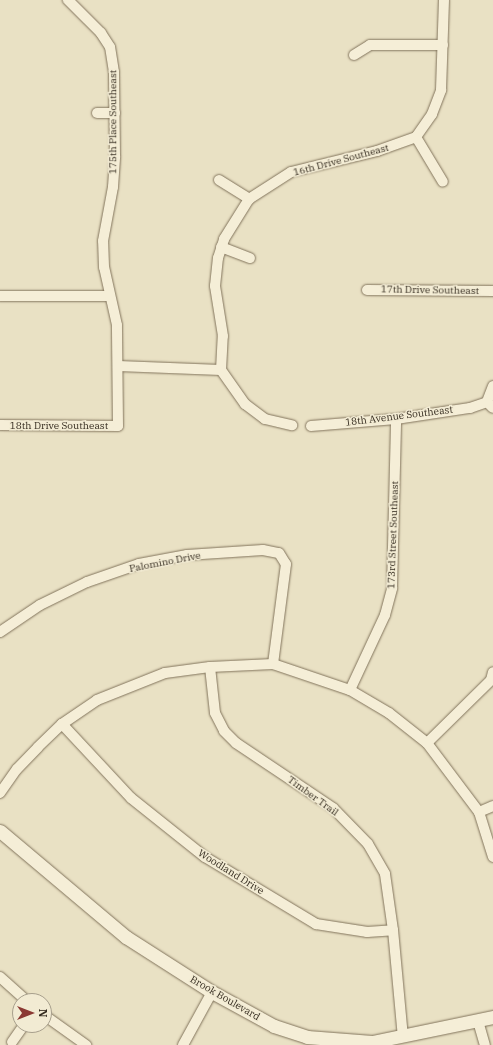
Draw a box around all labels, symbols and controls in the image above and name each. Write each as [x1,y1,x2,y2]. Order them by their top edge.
street label: 175th Place Southeast [107,70,119,174]
street label: 16th Drive Southeast [292,141,390,179]
street label: 17th Drive Southeast [381,283,479,297]
street label: 18th Avenue Southeast [345,403,453,429]
street label: 18th Drive Southeast [10,420,108,432]
street label: 173rd Street Southeast [385,481,401,589]
street label: Palomino Drive [128,549,202,575]
street label: Timber Trail [285,774,341,818]
street label: Woodland Drive [196,847,266,897]
street label: Brook Boulevard [188,973,262,1023]
north arrow [12,993,52,1033]
text: N [36,1009,50,1017]

